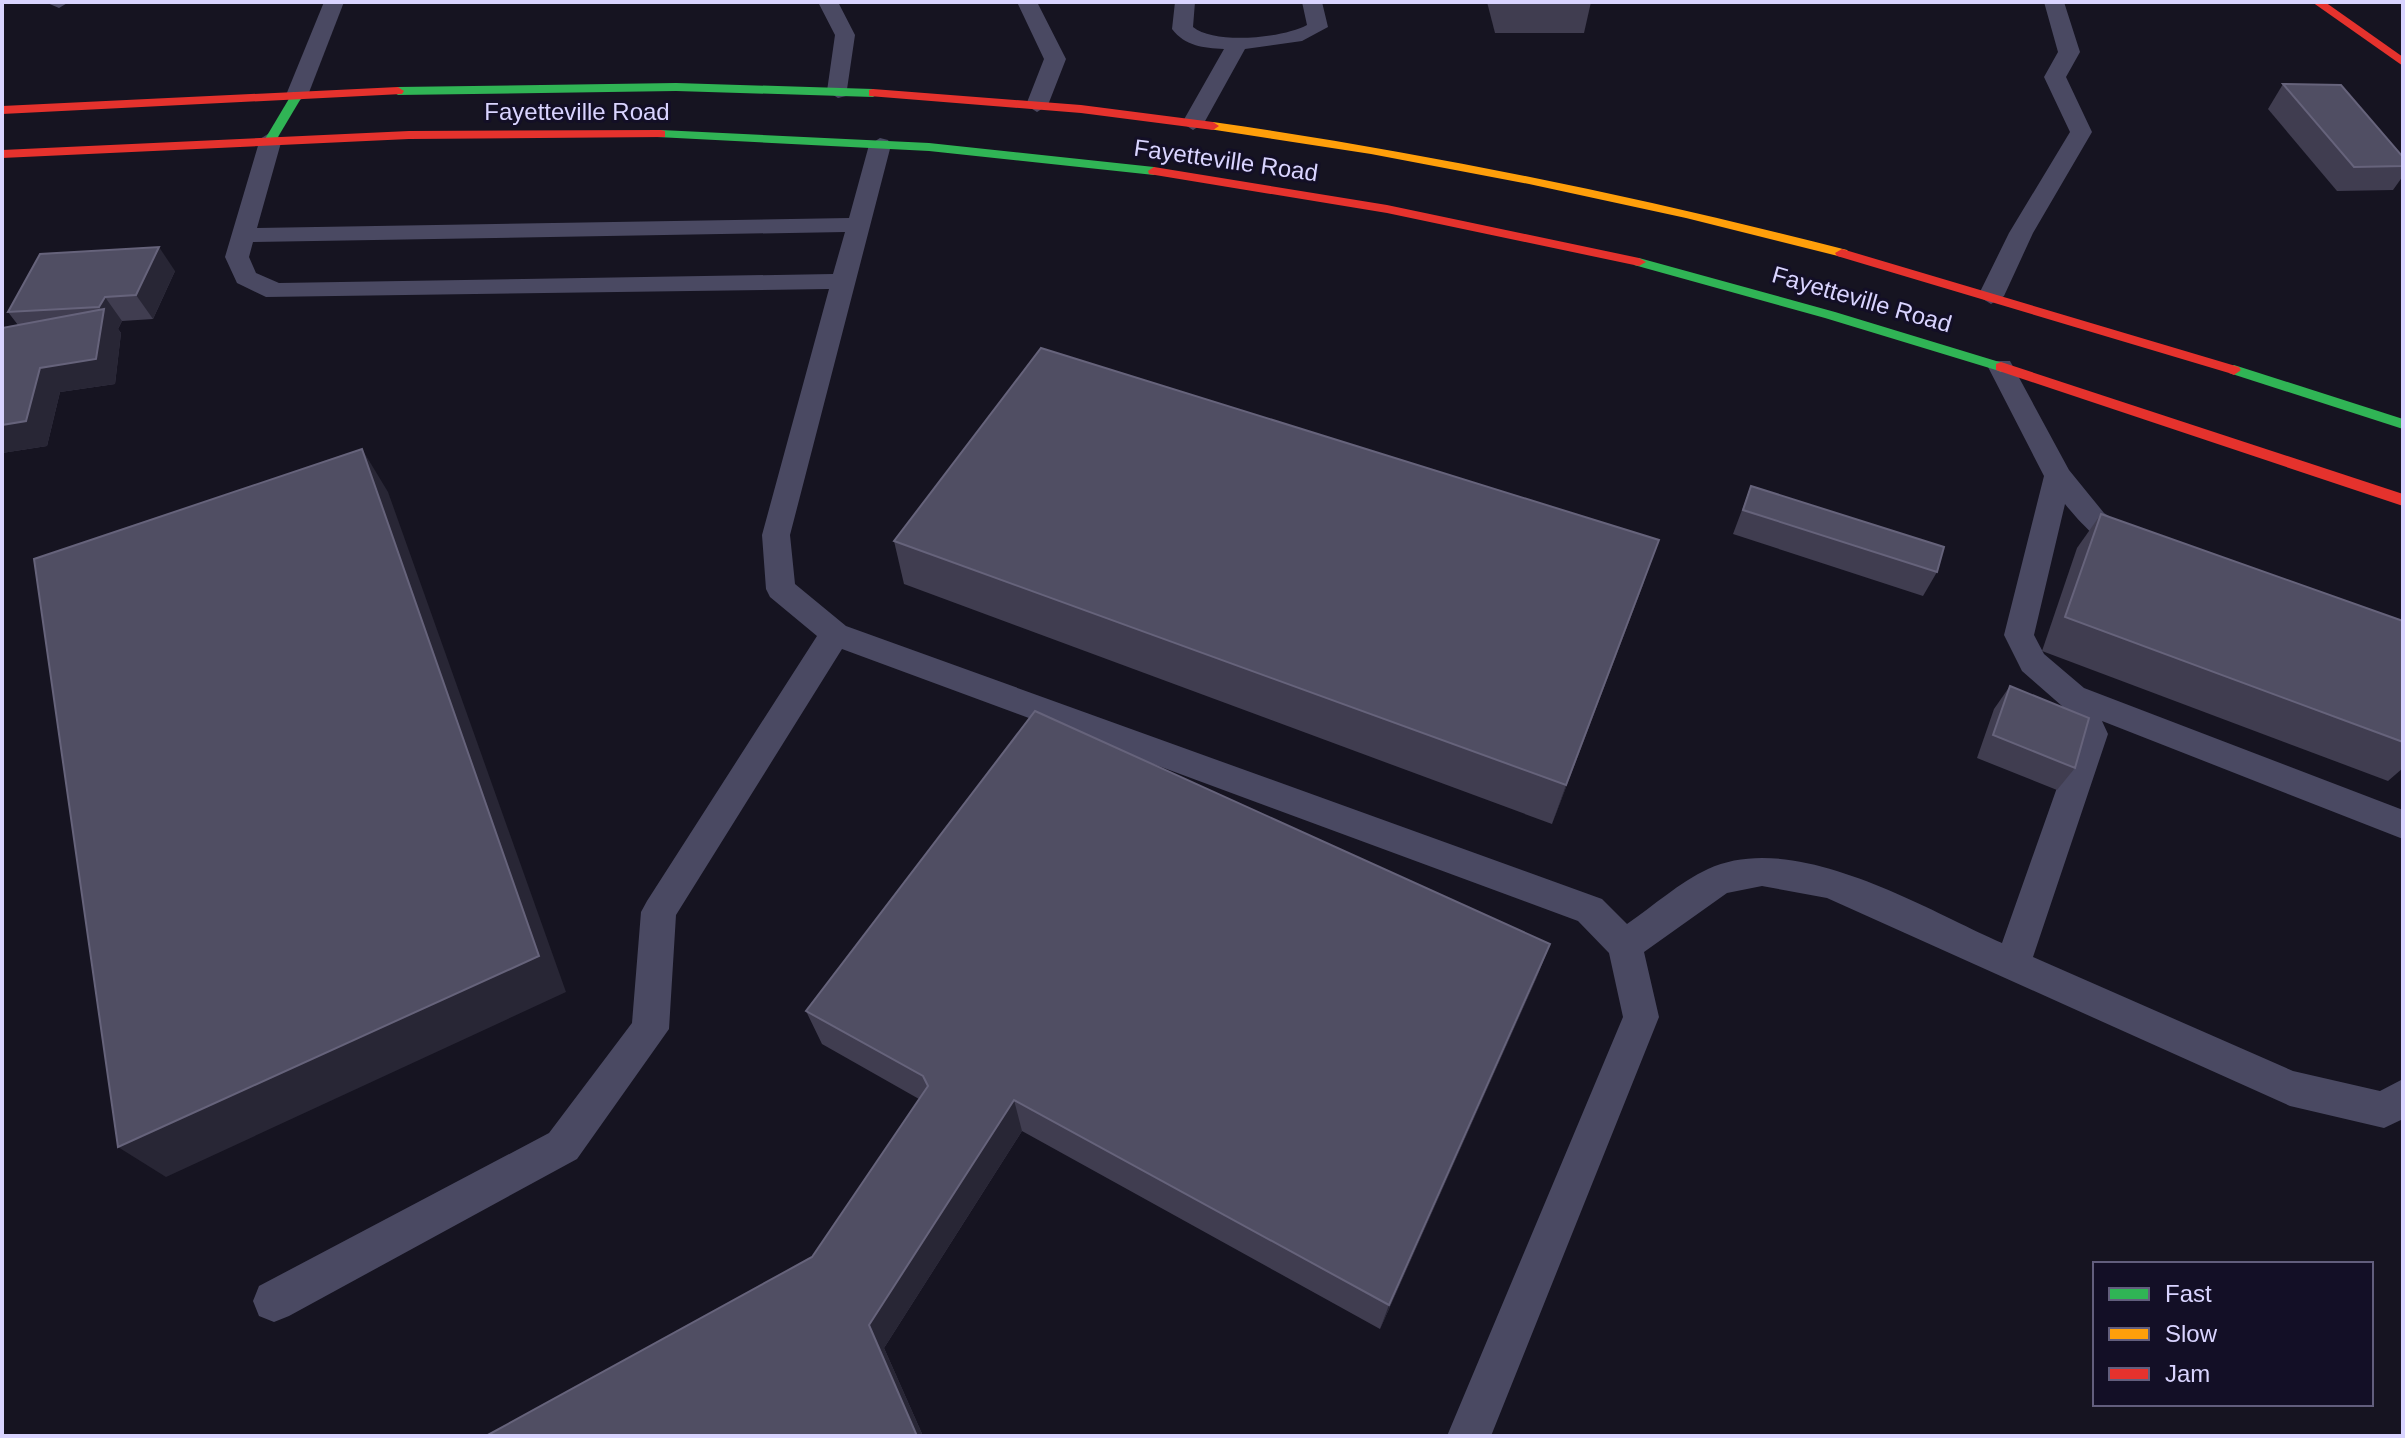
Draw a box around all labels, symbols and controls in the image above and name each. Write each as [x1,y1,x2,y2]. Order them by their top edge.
street label: Fayetteville Road [484,98,670,125]
street label: Fayetteville Road [1132,134,1320,186]
street label: Fayetteville Road [1769,260,1955,338]
legend [2093,1262,2373,1406]
text: Fast [2165,1280,2212,1307]
text: Slow [2165,1320,2218,1347]
text: Jam [2165,1360,2210,1387]

